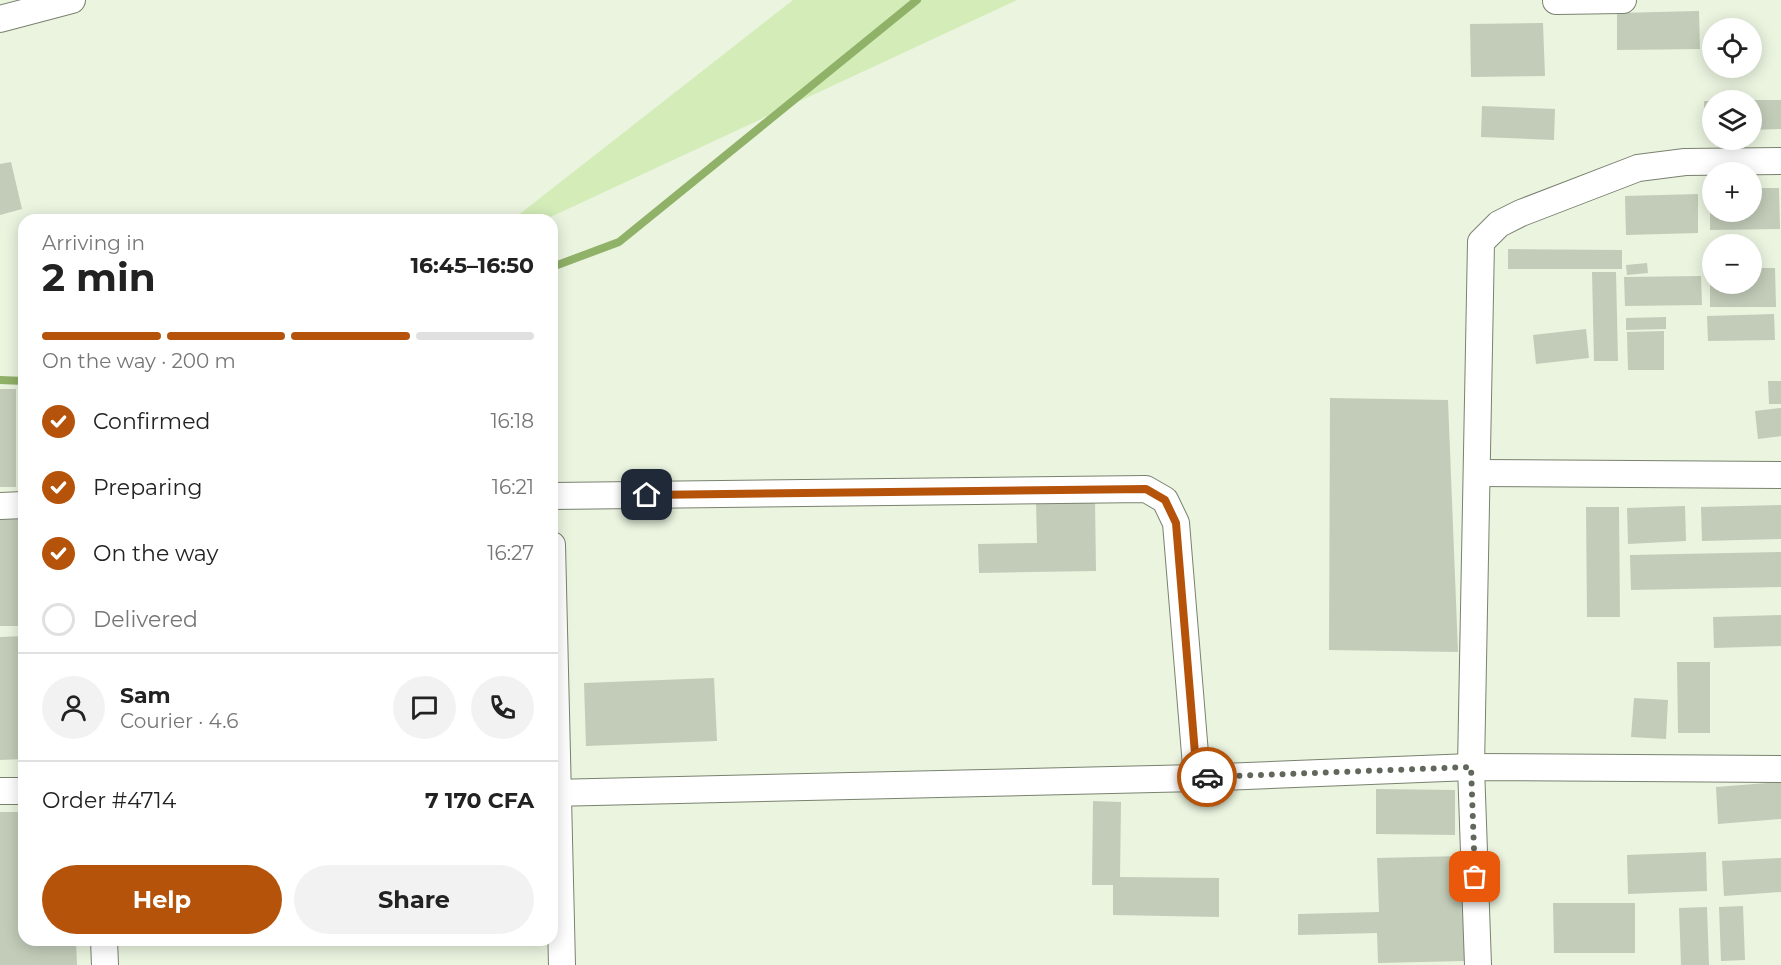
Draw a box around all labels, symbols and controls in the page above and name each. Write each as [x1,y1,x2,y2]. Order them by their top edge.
map controls [1702,18,1762,294]
button: locate [1702,18,1762,78]
button: layers [1702,90,1762,150]
button: + [1702,162,1762,222]
text: Arriving in [42,231,145,255]
button: − [1702,234,1762,294]
text: 16:45–16:50 [410,252,534,279]
text: 2 min [42,253,156,301]
text: On the way · 200 m [42,349,236,373]
icon: check [42,405,75,438]
text: Confirmed [93,408,210,435]
text: 16:18 [490,409,534,433]
pin [621,469,672,520]
icon: check [42,471,75,504]
text: Preparing [93,474,202,501]
text: 16:21 [492,475,534,499]
icon: home [630,478,663,511]
icon: check [42,537,75,570]
text: On the way [93,540,218,567]
text: 16:27 [487,541,534,565]
text: Delivered [93,606,198,633]
button: person [42,676,105,739]
button: chat [393,676,456,739]
button: phone [471,676,534,739]
text: Sam [120,682,171,709]
text: Courier · 4.6 [120,709,238,733]
courier [1177,747,1237,807]
icon: car [1191,761,1224,794]
text: Order #4714 [42,787,176,814]
text: 7 170 CFA [425,787,534,814]
pin [1449,851,1500,902]
icon: bag [1458,860,1491,893]
button: Help [42,865,282,934]
button: Share [294,865,534,934]

